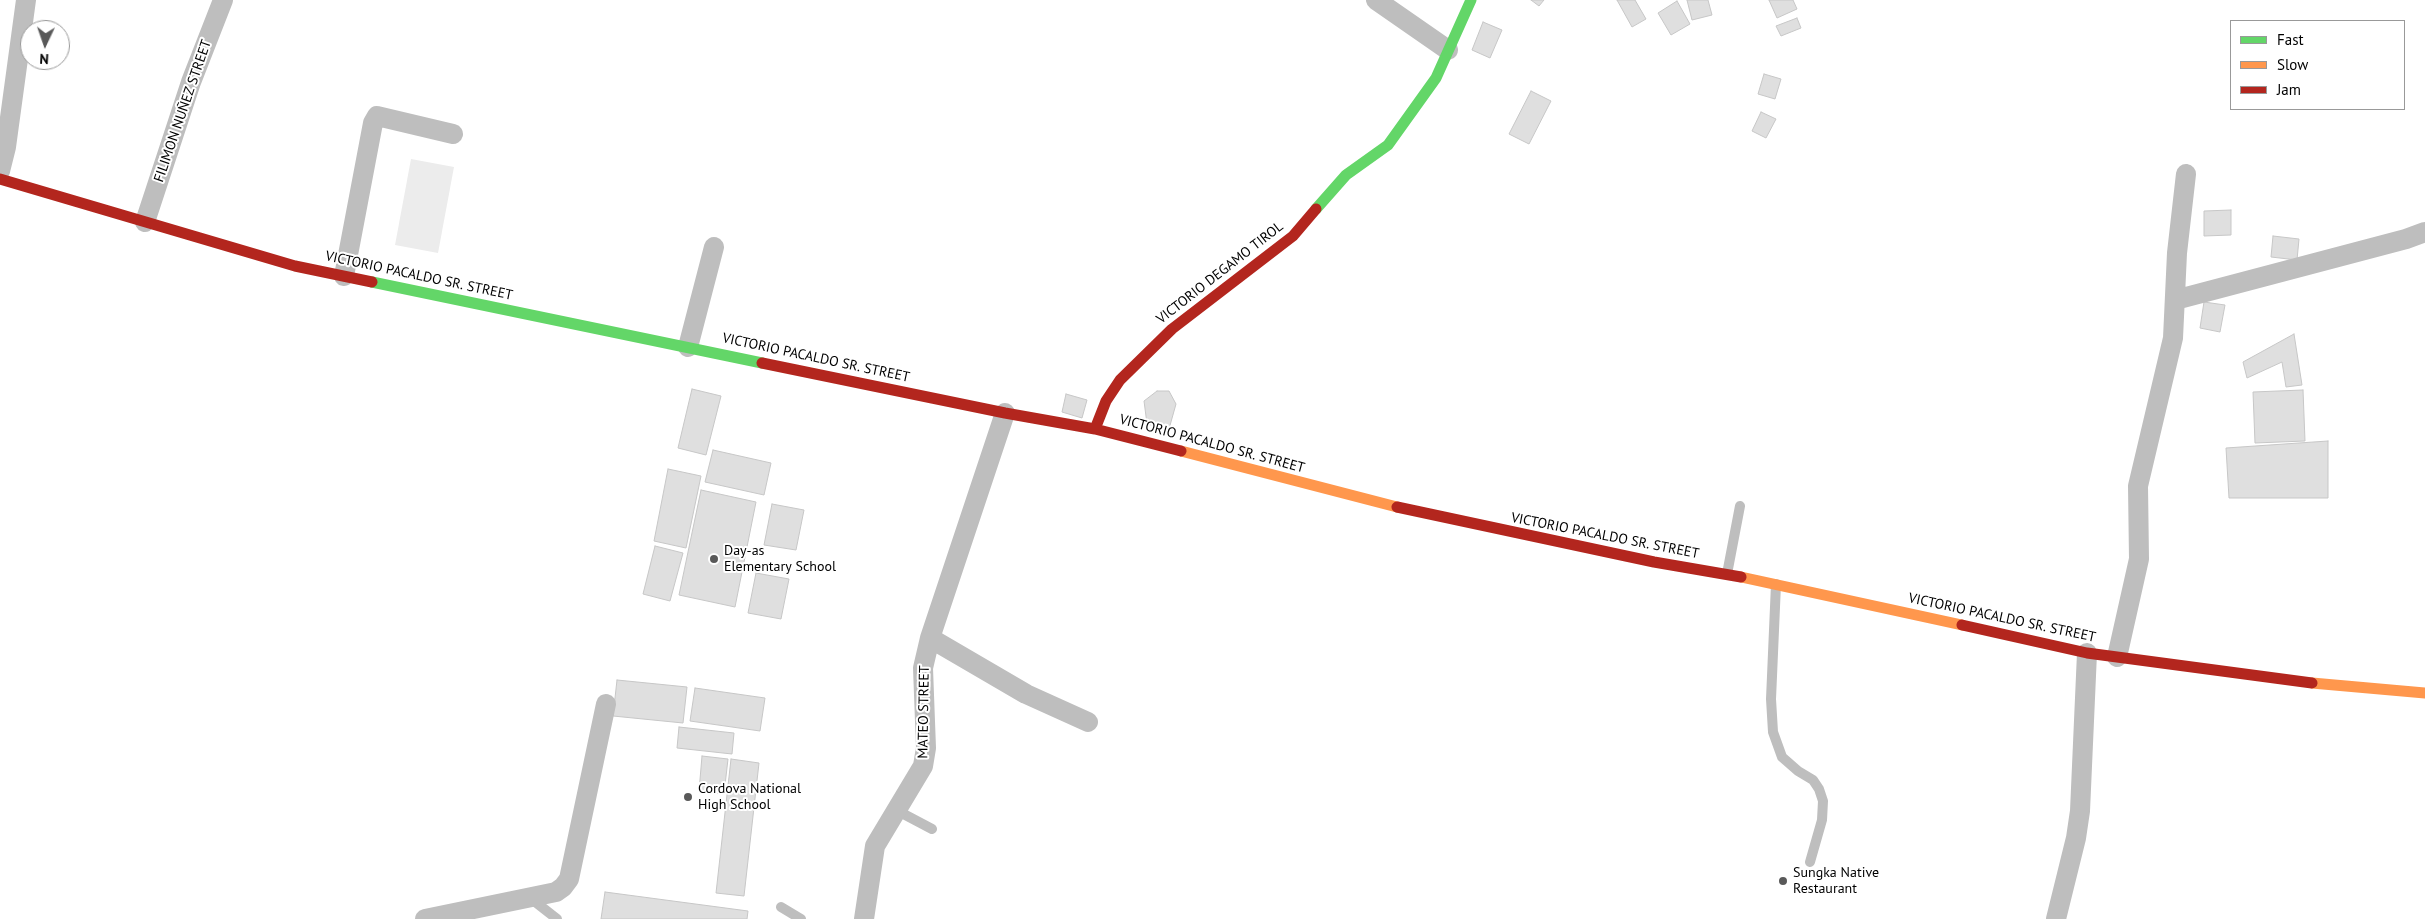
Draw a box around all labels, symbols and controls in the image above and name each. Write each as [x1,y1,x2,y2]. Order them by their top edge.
north arrow [20,20,70,70]
legend [2230,20,2405,110]
text: Fast [2277,30,2304,49]
street label: FILIMON NUÑEZ STREET [151,38,215,184]
text: N [39,50,49,68]
text: Slow [2277,55,2308,74]
text: Jam [2277,80,2301,99]
street label: VICTORIO DEGAMO TIROL [1153,218,1287,328]
street label: VICTORIO PACALDO SR. STREET [324,248,514,304]
street label: VICTORIO PACALDO SR. STREET [721,330,911,386]
street label: VICTORIO PACALDO SR. STREET [1118,411,1306,477]
street label: VICTORIO PACALDO SR. STREET [1510,510,1700,562]
place label: Day-as Elementary School [724,543,836,576]
marker: Day-as Elementary School [708,553,720,565]
street label: VICTORIO PACALDO SR. STREET [1907,590,2097,646]
street label: MATEO STREET [915,665,933,759]
place label: Cordova National High School [698,781,801,814]
marker: Cordova National High School [682,791,694,803]
place label: Sungka Native Restaurant [1793,865,1879,898]
marker: Sungka Native Restaurant [1777,875,1789,887]

